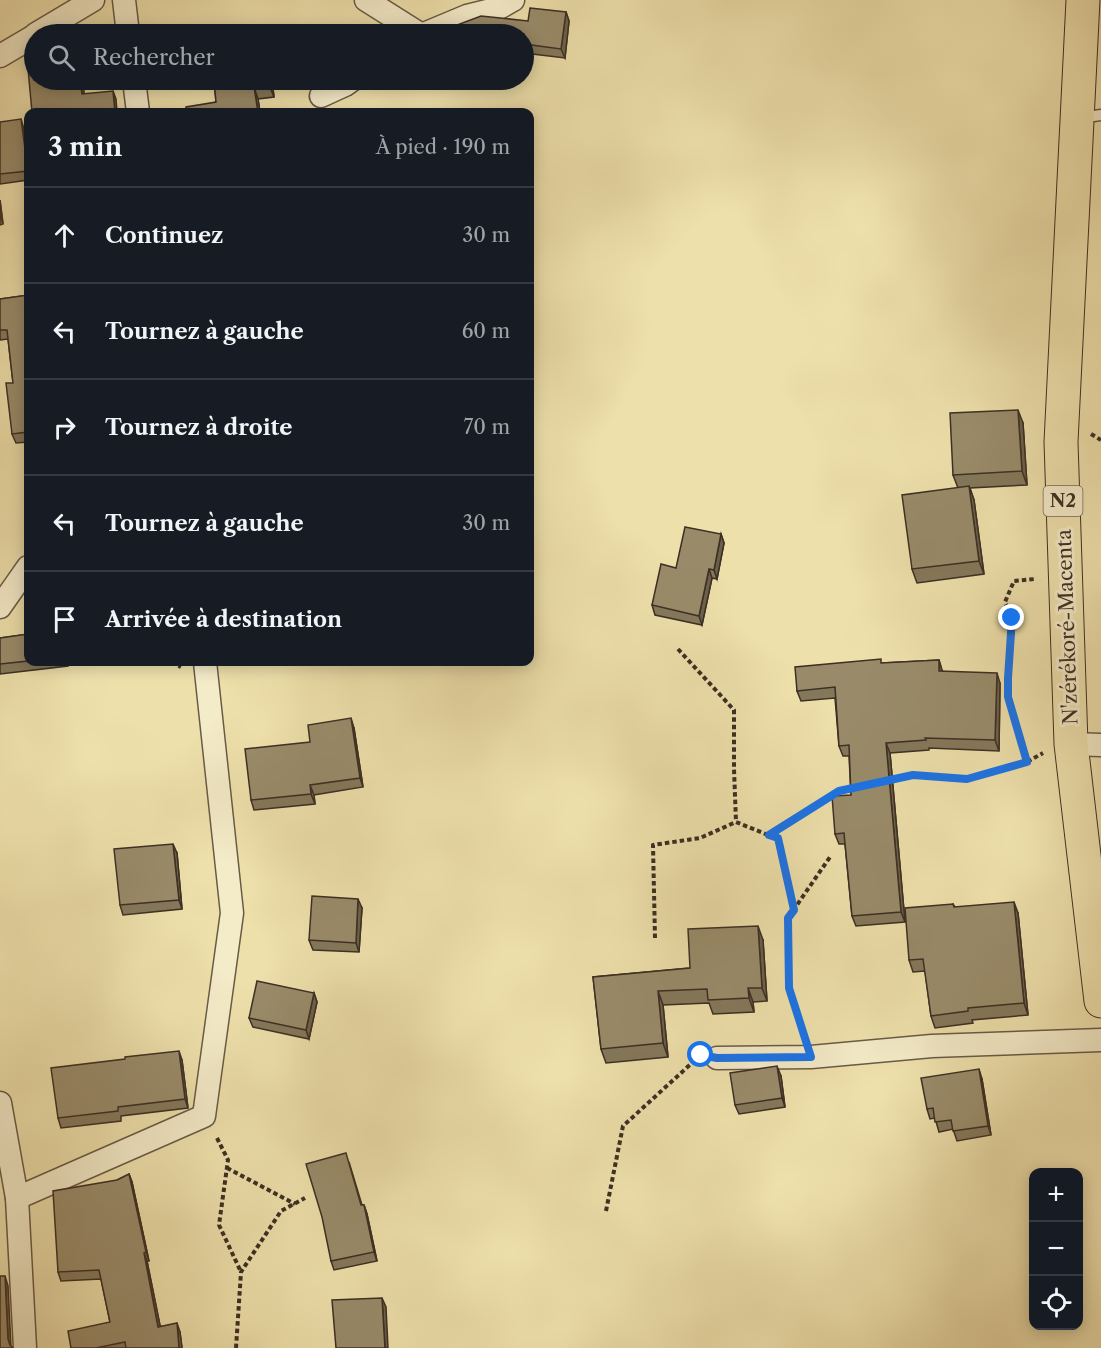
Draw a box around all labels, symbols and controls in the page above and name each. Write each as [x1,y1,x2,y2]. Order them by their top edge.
search box [24,24,534,90]
icon: search [45,41,78,74]
text: Rechercher [93,44,215,71]
text: 3 min [48,131,122,163]
text: À pied · 190 m [376,135,510,159]
icon: ahead [48,219,81,252]
text: Continuez [105,222,224,249]
text: 30 m [462,223,510,247]
icon: left [48,315,81,348]
text: Tournez à gauche [105,318,304,345]
text: 60 m [462,319,510,343]
icon: right [48,411,81,444]
text: Tournez à droite [105,414,292,441]
text: 70 m [464,415,510,439]
road number: N2 [1044,486,1082,516]
icon: left [48,507,81,540]
text: Tournez à gauche [105,510,304,537]
text: 30 m [462,511,510,535]
street label: N'zérékoré-Macenta [1052,528,1082,725]
icon: arrive [48,603,81,636]
route end [998,604,1024,630]
text: Arrivée à destination [105,606,342,633]
route start [687,1041,713,1067]
map controls [1029,1168,1083,1330]
button: + [1029,1168,1083,1222]
button: − [1029,1222,1083,1276]
button: locate [1029,1276,1083,1330]

